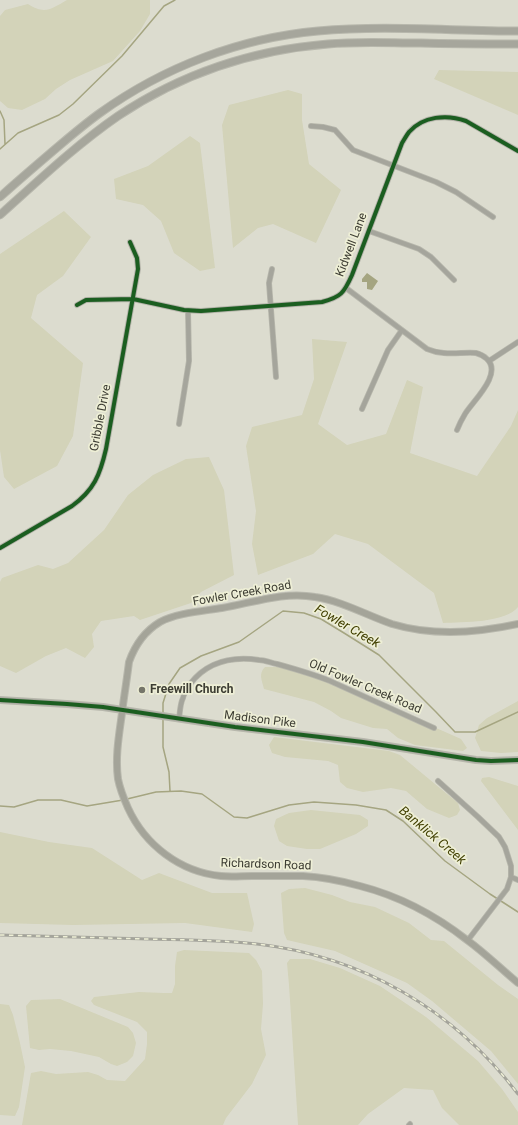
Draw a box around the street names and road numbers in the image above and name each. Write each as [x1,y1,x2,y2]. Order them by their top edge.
street label: Kidwell Lane [333,211,371,279]
street label: Gribble Drive [87,383,115,453]
street label: Fowler Creek Road [192,578,292,610]
street label: Old Fowler Creek Road [307,657,423,717]
street label: Madison Pike [223,708,297,732]
street label: Richardson Road [220,856,312,874]

